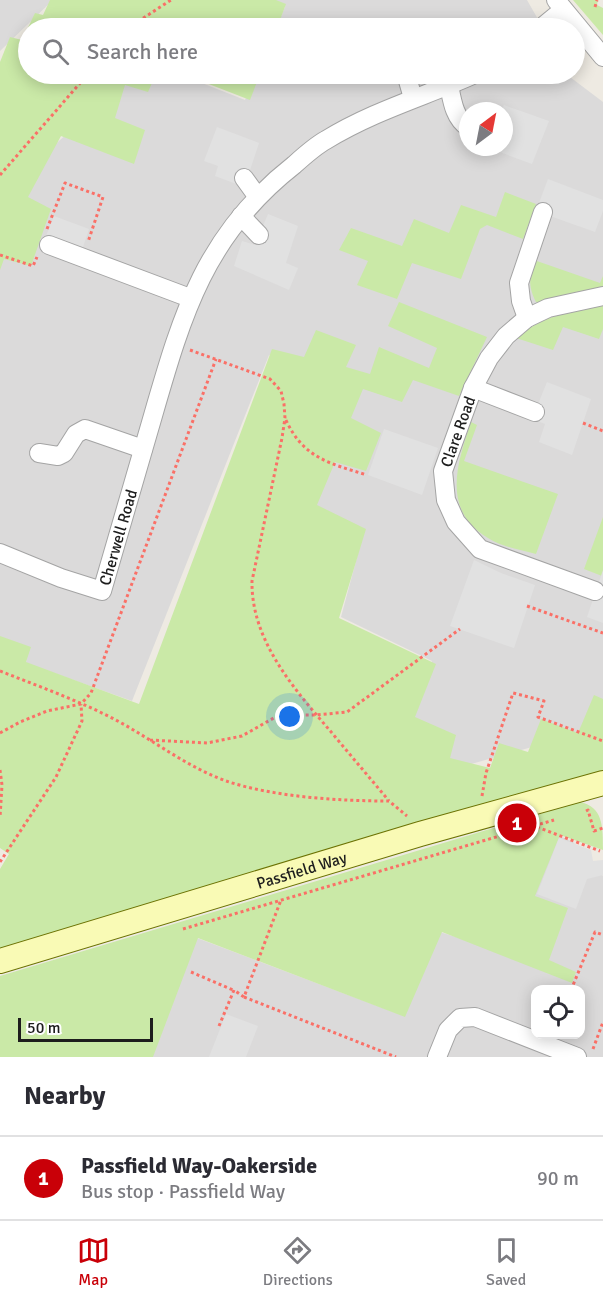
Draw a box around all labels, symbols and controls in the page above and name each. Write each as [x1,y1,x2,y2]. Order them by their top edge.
search box [18,18,585,84]
icon: search [39,35,72,68]
text: Search here [87,38,198,65]
north arrow [459,102,513,156]
street label: Clare Road [436,394,480,470]
street label: Cherwell Road [95,487,142,588]
your location [275,702,304,731]
pin: 1 [498,800,536,846]
street label: Passfield Way [254,848,350,894]
map controls [531,985,585,1039]
button: locate [531,985,585,1039]
scale bar [18,1015,153,1042]
text: 50 m [27,1018,61,1038]
text: Nearby [24,1080,105,1112]
text: Passfield Way-Oakerside [81,1152,317,1179]
text: 1 [38,1166,49,1191]
text: 90 m [537,1166,579,1191]
text: Bus stop · Passfield Way [81,1179,285,1204]
tab: Map [77,1234,110,1290]
tab: Directions [263,1234,333,1290]
tab: Saved [486,1234,526,1290]

